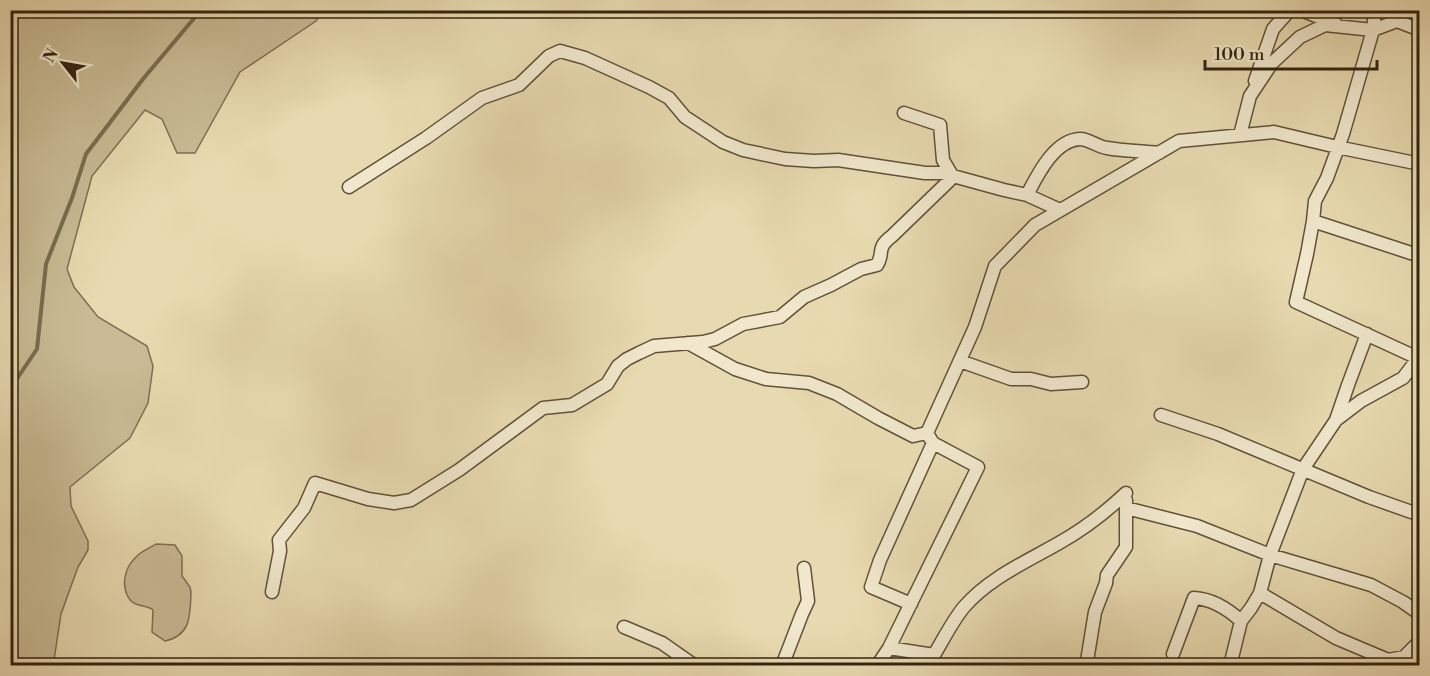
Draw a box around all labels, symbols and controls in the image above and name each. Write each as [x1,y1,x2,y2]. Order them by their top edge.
north arrow [33,33,93,93]
scale bar [1205,33,1378,71]
text: 100 m [1214,43,1265,66]
text: N [39,45,63,66]

